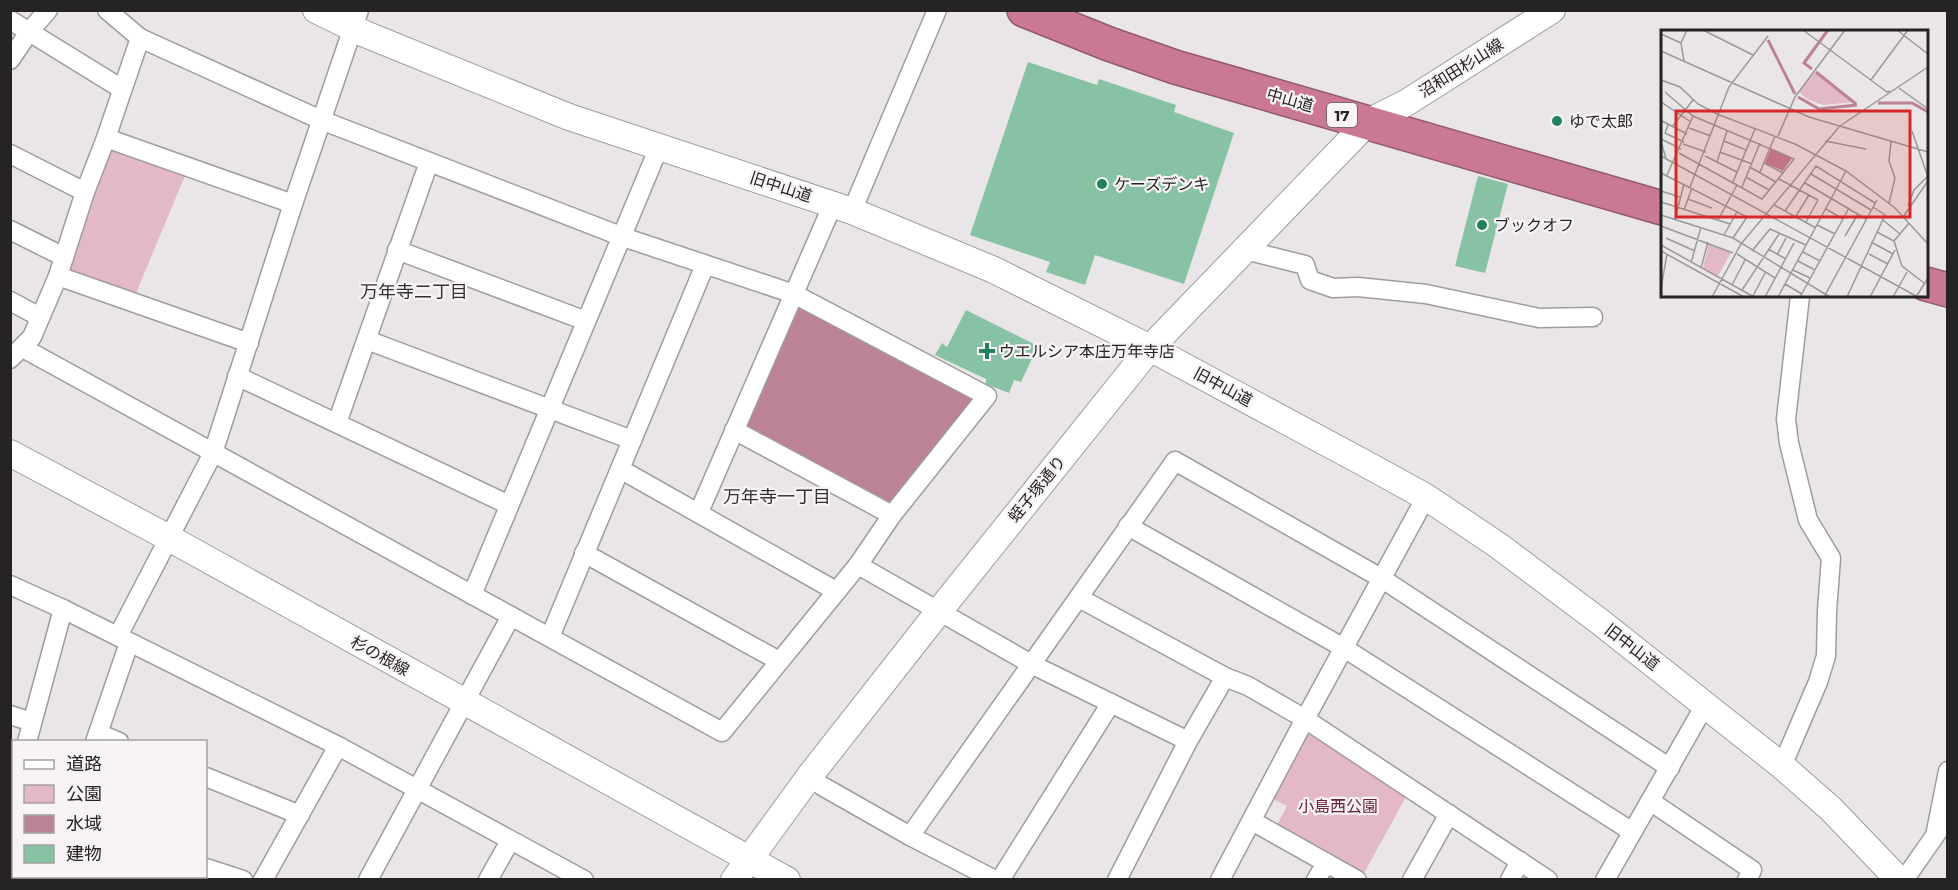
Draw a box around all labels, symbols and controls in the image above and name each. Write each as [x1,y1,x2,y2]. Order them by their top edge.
inset map [1661,30,1928,297]
street label: 沼和田杉山線 [1415,35,1507,101]
street label: 中山道 [1264,84,1316,116]
road number: 17 [1327,103,1357,127]
place label: ゆで太郎 [1569,112,1633,131]
marker: ゆで太郎 [1550,114,1564,128]
street label: 旧中山道 [748,168,814,206]
place label: ケーズデンキ [1114,175,1209,194]
marker: ケーズデンキ [1095,177,1109,191]
place label: ブックオフ [1494,216,1574,235]
marker: ブックオフ [1475,218,1489,232]
district label: 万年寺二丁目 [360,281,468,303]
place label: ウエルシア本庄万年寺店 [999,342,1175,361]
marker: ウエルシア本庄万年寺店 [980,344,994,358]
street label: 旧中山道 [1190,364,1256,410]
street label: 蛭子塚通り [1004,452,1070,526]
district label: 万年寺一丁目 [723,486,831,508]
street label: 旧中山道 [1601,620,1663,674]
street label: 杉の根線 [347,632,413,680]
legend [12,740,207,878]
text: 道路 [66,753,102,775]
text: 公園 [66,783,102,805]
park label: 小島西公園 [1298,797,1378,816]
text: 水域 [66,813,102,835]
text: 建物 [66,843,102,865]

